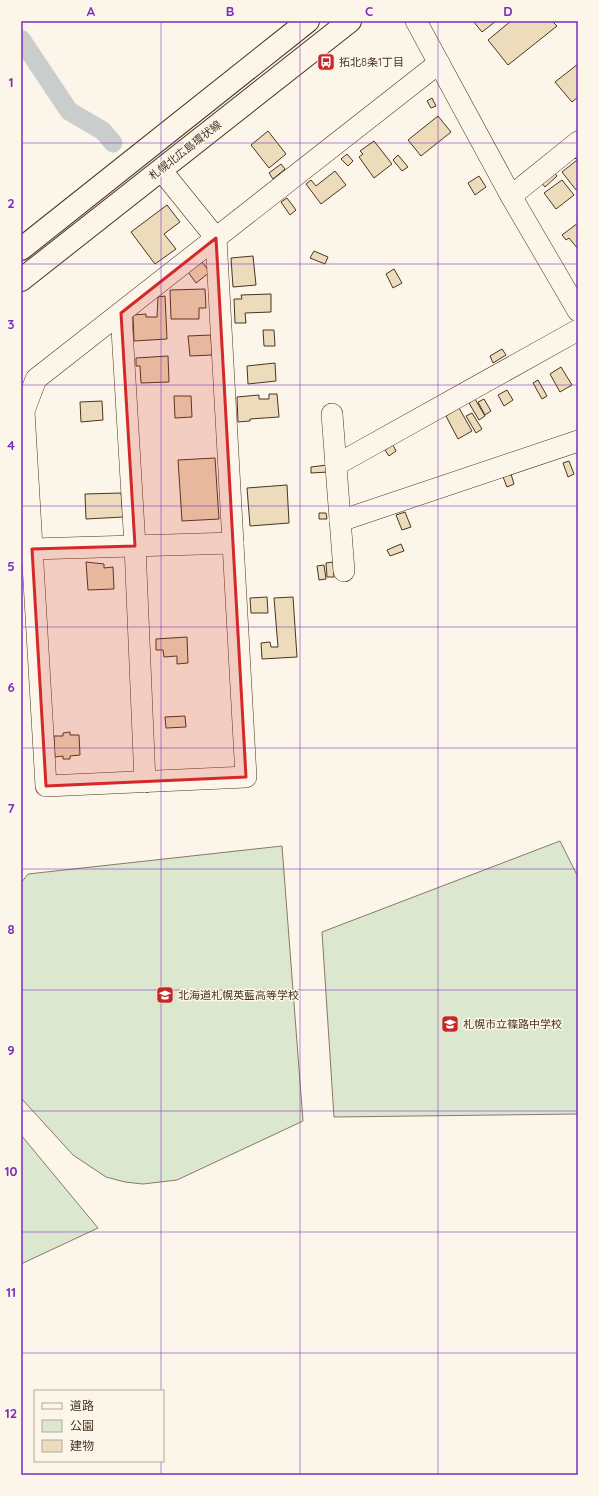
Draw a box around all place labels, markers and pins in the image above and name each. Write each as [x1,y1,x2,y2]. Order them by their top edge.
bus stop icon: 拓北8条1丁目 [316,52,336,72]
place label: 拓北8条1丁目 [339,55,404,69]
school or university icon: 北海道札幌英藍高等学校 [155,985,175,1005]
place label: 北海道札幌英藍高等学校 [178,988,299,1002]
school or university icon: 札幌市立篠路中学校 [440,1014,460,1034]
place label: 札幌市立篠路中学校 [463,1017,562,1031]

